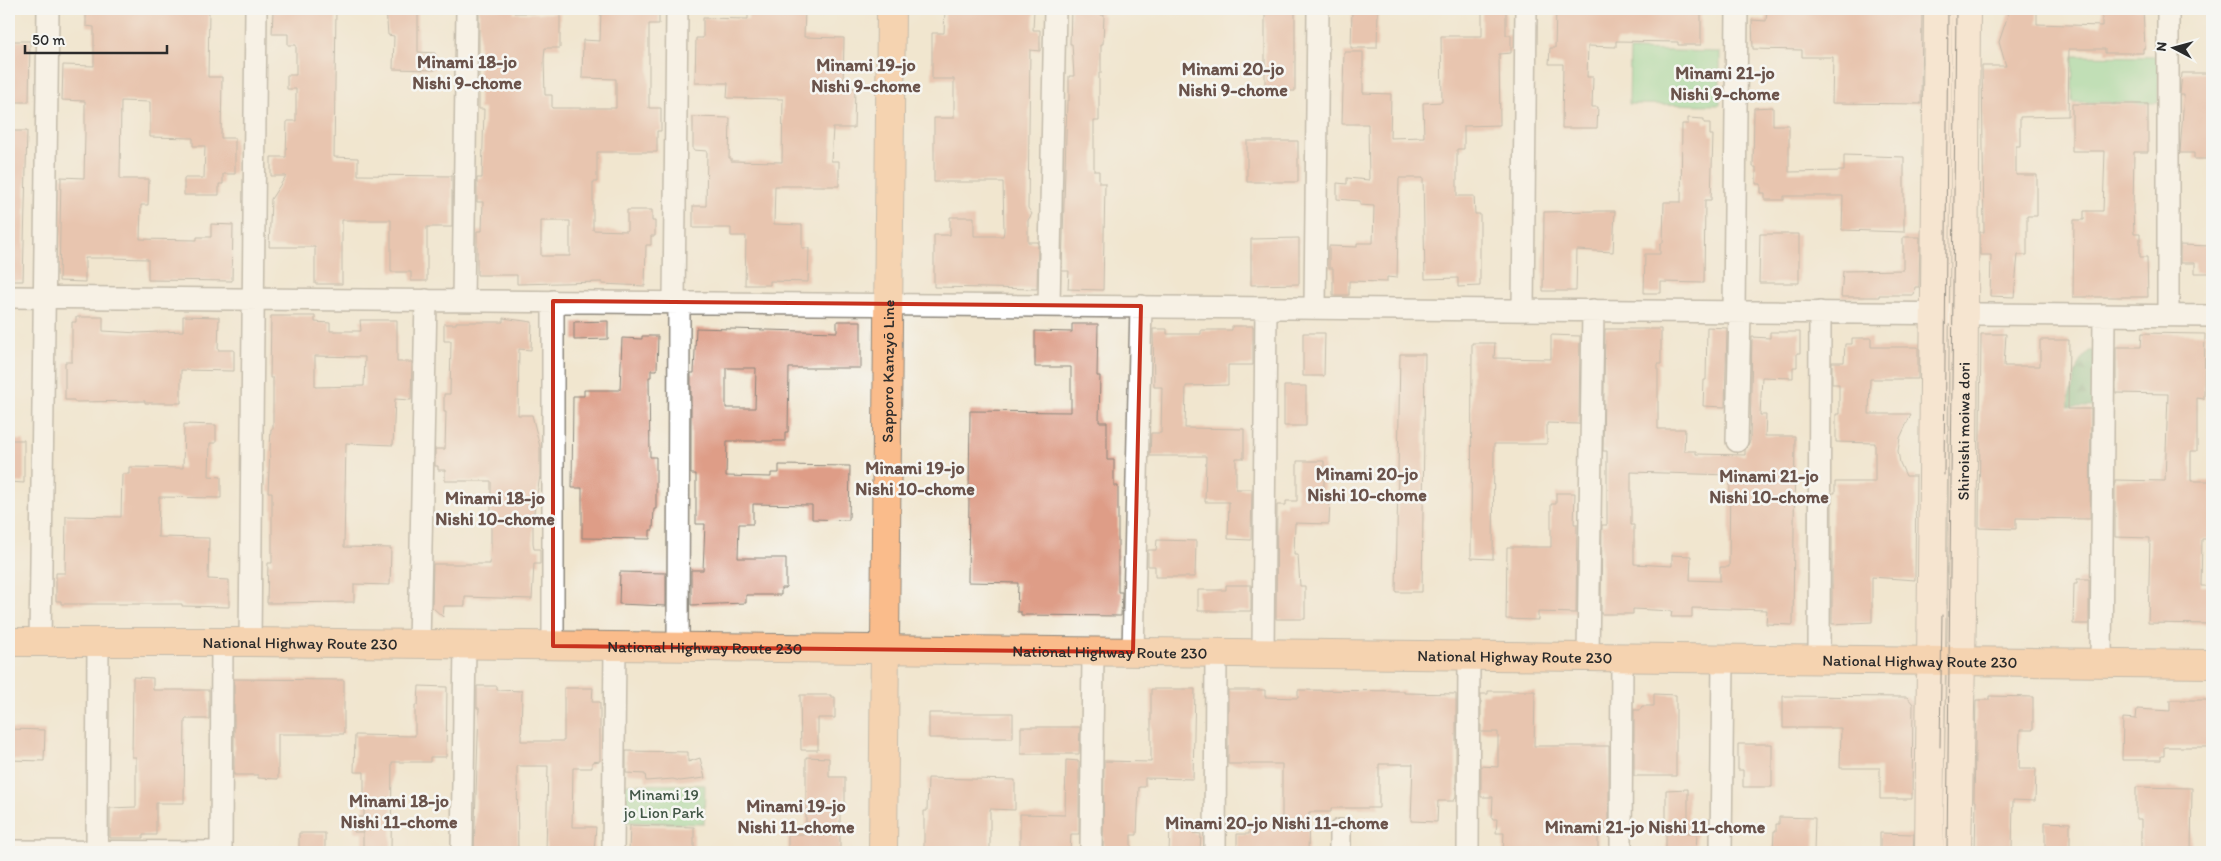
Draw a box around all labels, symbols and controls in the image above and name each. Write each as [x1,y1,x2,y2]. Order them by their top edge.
scale bar [25,22,168,54]
north arrow [2148,22,2198,72]
text: 50 m [32,31,65,49]
text: N [2153,41,2171,52]
district label: Minami 18-jo Nishi 9-chome [412,51,522,94]
district label: Minami 19-jo Nishi 9-chome [811,54,921,97]
district label: Minami 20-jo Nishi 9-chome [1178,58,1288,101]
district label: Minami 21-jo Nishi 9-chome [1670,62,1780,105]
street label: Sapporo Kanzyō Line [877,299,898,443]
street label: Shiroishi moiwa dori [1953,362,1973,500]
district label: Minami 19-jo Nishi 10-chome [855,457,975,500]
district label: Minami 20-jo Nishi 10-chome [1307,463,1427,506]
district label: Minami 21-jo Nishi 10-chome [1709,465,1829,508]
district label: Minami 18-jo Nishi 10-chome [435,487,555,530]
street label: National Highway Route 230 [202,632,398,653]
street label: National Highway Route 230 [607,637,803,658]
street label: National Highway Route 230 [1012,641,1208,662]
street label: National Highway Route 230 [1417,646,1613,667]
street label: National Highway Route 230 [1822,650,2018,671]
park label: Minami 19 jo Lion Park [623,785,705,822]
district label: Minami 18-jo Nishi 11-chome [341,790,458,833]
district label: Minami 19-jo Nishi 11-chome [738,795,855,838]
district label: Minami 20-jo Nishi 11-chome [1165,812,1389,834]
district label: Minami 21-jo Nishi 11-chome [1545,816,1766,838]

